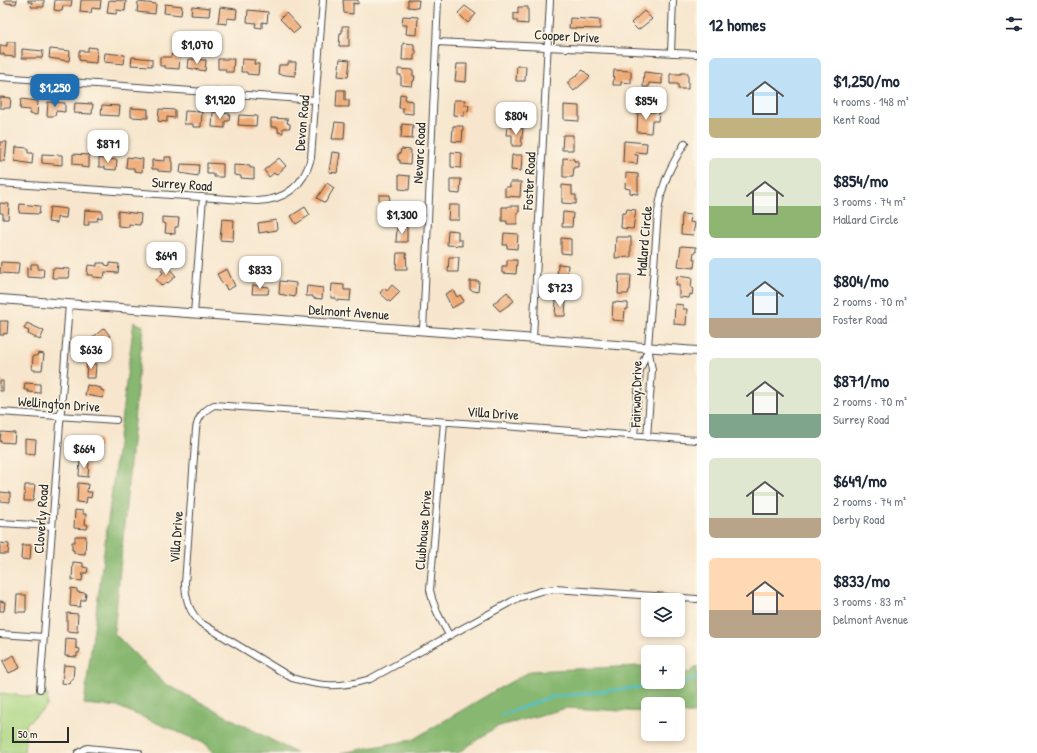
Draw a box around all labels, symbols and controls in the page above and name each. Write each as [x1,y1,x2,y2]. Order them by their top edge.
text: 12 homes [709,13,766,36]
icon: filters [1003,13,1025,35]
street label: Cooper Drive [534,24,601,48]
pin: $1,070 [164,31,230,65]
text: $1,070 [181,35,213,53]
text: $1,250/mo [833,69,900,92]
pin: $1,250 [22,74,88,108]
icon: home [741,74,789,122]
text: $1,250 [39,78,71,96]
pin: $1,920 [187,86,253,120]
pin: $854 [622,87,670,121]
text: $1,920 [205,90,235,108]
text: $854 [635,91,657,109]
text: 4 rooms · 148 m² [833,92,909,110]
street label: Devon Road [290,94,313,152]
pin: $804 [492,102,540,136]
text: $804 [505,106,527,124]
text: Kent Road [833,110,880,128]
street label: Nevarc Road [407,121,430,184]
pin: $871 [84,130,132,164]
text: $871 [96,134,120,152]
street label: Foster Road [517,151,540,212]
text: $854/mo [833,169,888,192]
street label: Surrey Road [151,172,213,196]
icon: home [741,174,789,222]
text: 3 rooms · 74 m² [833,192,906,210]
pin: $1,300 [369,201,435,235]
text: $1,300 [386,205,418,223]
street label: Mallard Circle [631,205,656,277]
text: Mallard Circle [833,210,898,228]
pin: $649 [142,242,190,276]
text: $649 [155,246,177,264]
pin: $833 [236,256,284,290]
text: $833 [248,260,272,278]
text: $804/mo [833,269,889,292]
pin: $723 [536,274,584,308]
icon: home [741,274,789,322]
text: $723 [548,278,572,296]
text: 2 rooms · 70 m² [833,292,907,310]
street label: Delmont Avenue [308,299,391,324]
text: Foster Road [833,310,887,328]
pin: $636 [67,336,115,370]
text: $636 [80,340,102,358]
street label: Fairway Drive [625,360,647,429]
text: $871/mo [833,369,889,392]
icon: home [741,374,789,422]
street label: Wellington Drive [17,391,101,417]
text: 2 rooms · 70 m² [833,392,907,410]
street label: Villa Drive [466,401,520,424]
text: Surrey Road [833,410,889,428]
pin: $664 [60,435,108,469]
text: $664 [73,439,95,457]
text: $649/mo [833,469,887,492]
icon: home [741,474,789,522]
street label: Cloverly Road [29,483,53,554]
street label: Clubhouse Drive [410,489,436,571]
text: 2 rooms · 74 m² [833,492,906,510]
street label: Villa Drive [164,510,187,564]
text: Derby Road [833,510,885,528]
text: $833/mo [833,569,890,592]
icon: home [741,574,789,622]
text: 3 rooms · 83 m² [833,592,906,610]
map controls [641,593,685,741]
button: layers [641,593,685,637]
text: Delmont Avenue [833,610,908,628]
button: + [641,645,685,689]
button: − [641,697,685,741]
scale bar [12,725,69,744]
text: 50 m [18,727,38,741]

